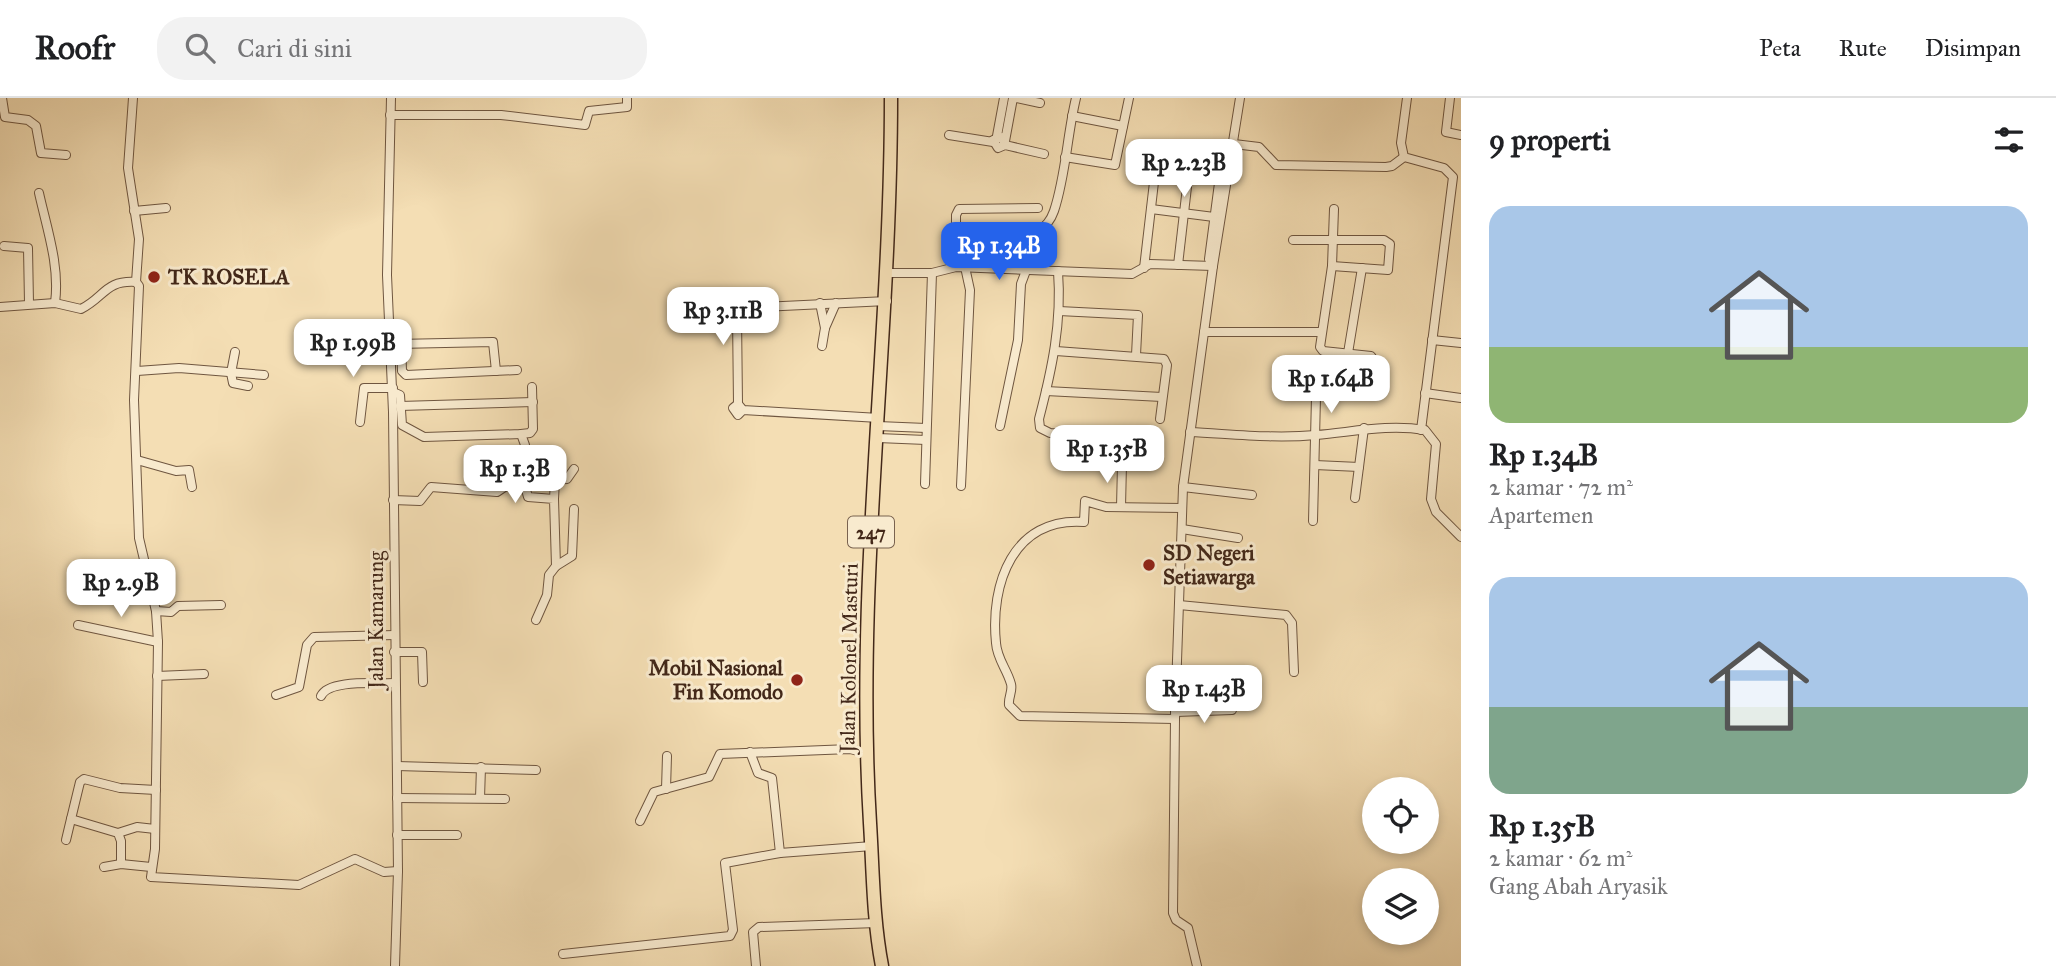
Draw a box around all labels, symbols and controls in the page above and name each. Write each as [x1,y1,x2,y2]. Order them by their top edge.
search box [157,17,647,80]
text: Roofr [35,28,115,68]
icon: search [181,29,219,67]
text: Cari di sini [237,32,352,64]
text: Peta [1759,33,1801,63]
text: Rute [1839,33,1887,63]
text: Disimpan [1925,33,2021,63]
icon: filters [1990,121,2028,159]
text: 9 properti [1489,122,1611,158]
pin: Rp 2.23B [1112,140,1256,199]
text: Rp 2.23B [1142,148,1226,176]
pin: Rp 1.34B [927,222,1071,282]
text: Rp 1.34B [957,231,1041,259]
icon: home [1696,252,1822,378]
place label: TK ROSELA [167,264,290,290]
marker: TK ROSELA [146,269,162,285]
pin: Rp 3.11B [651,288,795,347]
text: Rp 3.11B [683,296,763,324]
pin: Rp 1.99B [281,320,425,379]
text: Rp 1.99B [310,328,396,356]
pin: Rp 1.64B [1259,356,1403,415]
text: Rp 1.64B [1288,364,1374,392]
pin: Rp 1.35B [1035,426,1179,485]
text: Rp 1.35B [1066,434,1148,462]
text: Rp 1.34B [1489,437,1598,473]
pin: Rp 1.3B [450,446,580,505]
text: Rp 1.3B [480,454,550,482]
text: 2 kamar · 72 m² [1489,473,1633,501]
text: Apartemen [1489,501,1593,529]
road number: 247 [848,516,894,547]
place label: SD Negeri Setiawarga [1163,540,1256,590]
street label: Jalan Kamarung [363,551,389,691]
marker: SD Negeri Setiawarga [1141,557,1157,573]
pin: Rp 2.9B [56,560,186,619]
street label: Jalan Kolonel Masturi [834,563,864,755]
text: Rp 2.9B [83,568,159,596]
icon: home [1696,623,1822,749]
place label: Mobil Nasional Fin Komodo [649,655,784,705]
pin: Rp 1.43B [1132,666,1276,725]
marker: Mobil Nasional Fin Komodo [789,672,805,688]
text: Rp 1.43B [1162,674,1246,702]
map controls [1362,777,1439,945]
button: locate [1362,777,1439,854]
text: Rp 1.35B [1489,808,1595,844]
text: 2 kamar · 62 m² [1489,844,1632,872]
button: layers [1362,868,1439,945]
text: Gang Abah Aryasik [1489,872,1668,900]

